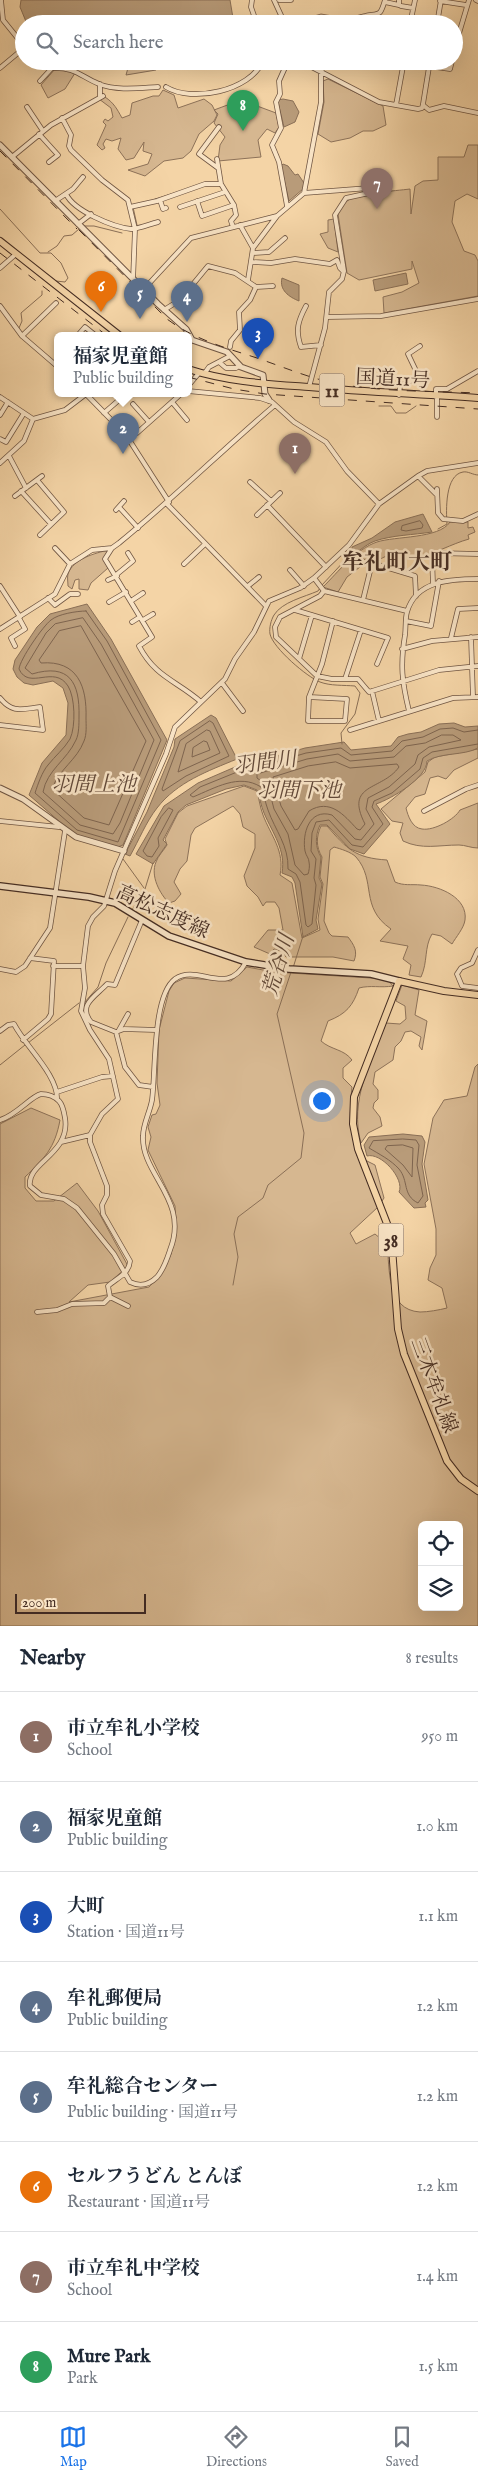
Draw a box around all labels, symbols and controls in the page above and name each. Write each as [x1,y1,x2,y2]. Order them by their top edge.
search box [15,15,463,70]
icon: search [33,29,61,57]
text: Search here [73,31,164,55]
pin: 8 [227,90,259,131]
pin: 7 [361,168,393,209]
pin: 6 [85,271,117,312]
pin: 5 [124,278,156,319]
pin: 4 [171,281,203,322]
pin: 3 [242,318,274,359]
popup [54,332,192,397]
text: 福家児童館 [73,345,168,369]
street label: 国道11号 [355,365,431,394]
text: Public building [73,369,173,389]
road number: 11 [320,374,344,406]
pin: 2 [107,413,139,454]
pin: 1 [279,433,311,474]
district label: 牟礼町大町 [342,549,452,577]
water label: 羽間川 [232,746,300,781]
water label: 羽間上池 [52,772,138,799]
water label: 羽間下池 [257,778,343,805]
street label: 高松志度線 [112,880,213,945]
water label: 荒谷川 [257,929,302,1000]
your location [309,1088,335,1114]
road number: 38 [378,1224,404,1256]
street label: 三木牟礼線 [405,1334,462,1437]
map controls [418,1521,463,1611]
button: locate [418,1521,463,1566]
button: layers [418,1566,463,1611]
scale bar [15,1591,146,1614]
text: 200 m [22,1594,56,1612]
text: Nearby [20,1645,85,1672]
text: 8 results [406,1649,458,1669]
text: 市立牟礼小学校 [67,1717,200,1741]
text: 1 [33,1727,39,1747]
text: 950 m [422,1727,458,1747]
text: School [67,1741,112,1761]
text: 福家児童館 [67,1807,162,1831]
text: 2 [32,1817,40,1837]
text: 1.0 km [416,1817,458,1837]
text: Public building [67,1831,167,1851]
text: 大町 [67,1895,105,1919]
text: 3 [33,1907,39,1927]
text: 1.1 km [418,1907,458,1927]
text: Station · 国道11号 [67,1923,185,1943]
text: 牟礼郵便局 [67,1987,162,2011]
text: 4 [32,1997,40,2017]
text: 1.2 km [417,1997,458,2017]
text: Public building [67,2011,167,2031]
text: 牟礼総合センター [67,2075,218,2099]
text: 5 [33,2087,39,2107]
text: 1.2 km [417,2087,458,2107]
text: Public building · 国道11号 [67,2103,238,2123]
text: セルフうどん とんぼ [67,2165,242,2189]
text: 6 [33,2177,39,2197]
text: 1.2 km [417,2177,458,2197]
text: Restaurant · 国道11号 [67,2193,210,2213]
text: 市立牟礼中学校 [67,2257,200,2281]
text: 7 [32,2267,40,2287]
text: 1.4 km [416,2267,458,2287]
text: School [67,2281,112,2301]
text: Mure Park [67,2345,151,2369]
text: 8 [33,2357,39,2377]
text: 1.5 km [418,2357,458,2377]
text: Park [67,2369,97,2389]
tab: Map [59,2423,87,2471]
tab: Directions [206,2423,267,2471]
tab: Saved [386,2423,419,2471]

